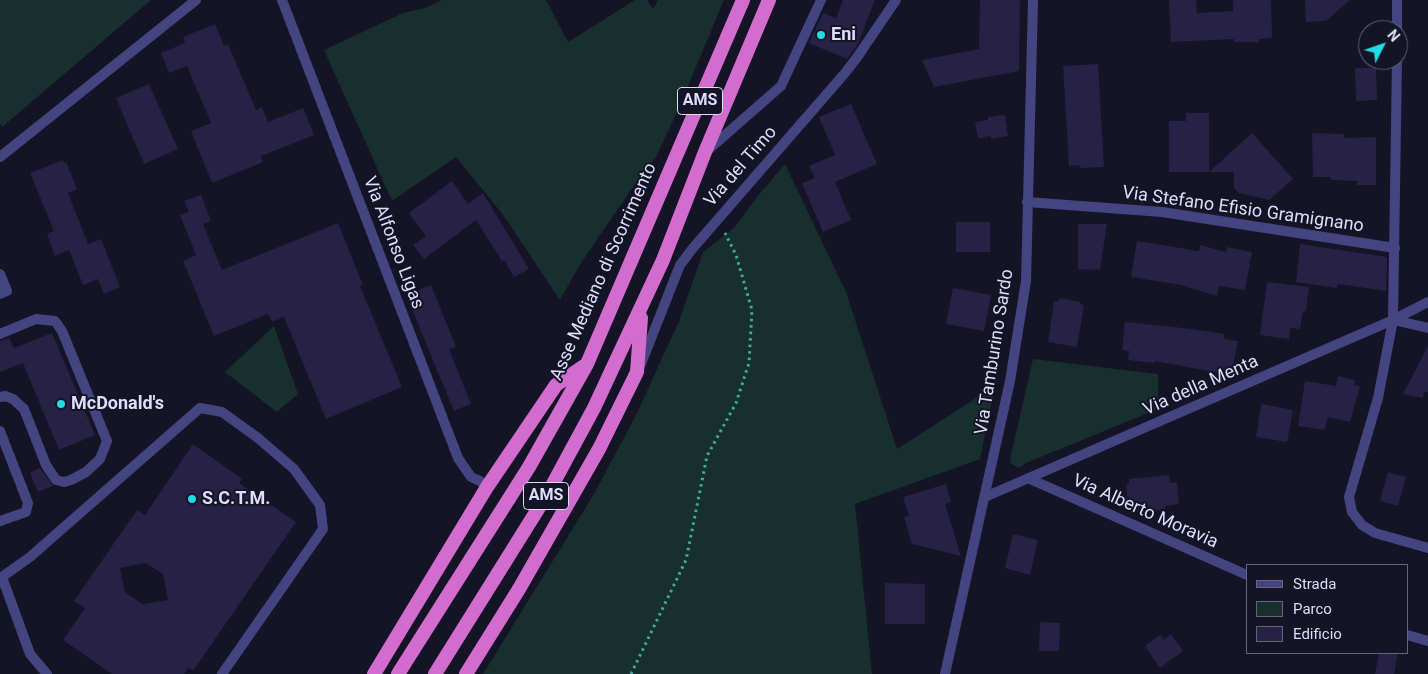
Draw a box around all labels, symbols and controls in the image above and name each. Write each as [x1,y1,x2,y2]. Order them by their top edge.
north arrow [1358,20,1408,70]
place label: Eni [831,24,856,46]
text: N [1384,27,1403,45]
marker: Eni [815,29,827,41]
road number: AMS [678,88,722,114]
street label: Via del Timo [700,122,782,212]
street label: Asse Mediano di Scorrimento [546,160,662,384]
street label: Via Alfonso Ligas [358,174,428,312]
street label: Via Stefano Efisio Gramignano [1121,182,1365,238]
street label: Via Tamburino Sardo [971,268,1019,436]
street label: Via della Menta [1140,351,1262,421]
place label: McDonald's [71,393,164,415]
marker: McDonald's [55,398,67,410]
street label: Via Alberto Moravia [1069,470,1221,554]
road number: AMS [524,482,568,510]
place label: S.C.T.M. [202,488,271,510]
marker: S.C.T.M. [186,493,198,505]
legend [1246,564,1408,654]
text: Strada [1293,575,1336,593]
text: Parco [1293,600,1332,618]
text: Edificio [1293,625,1342,643]

